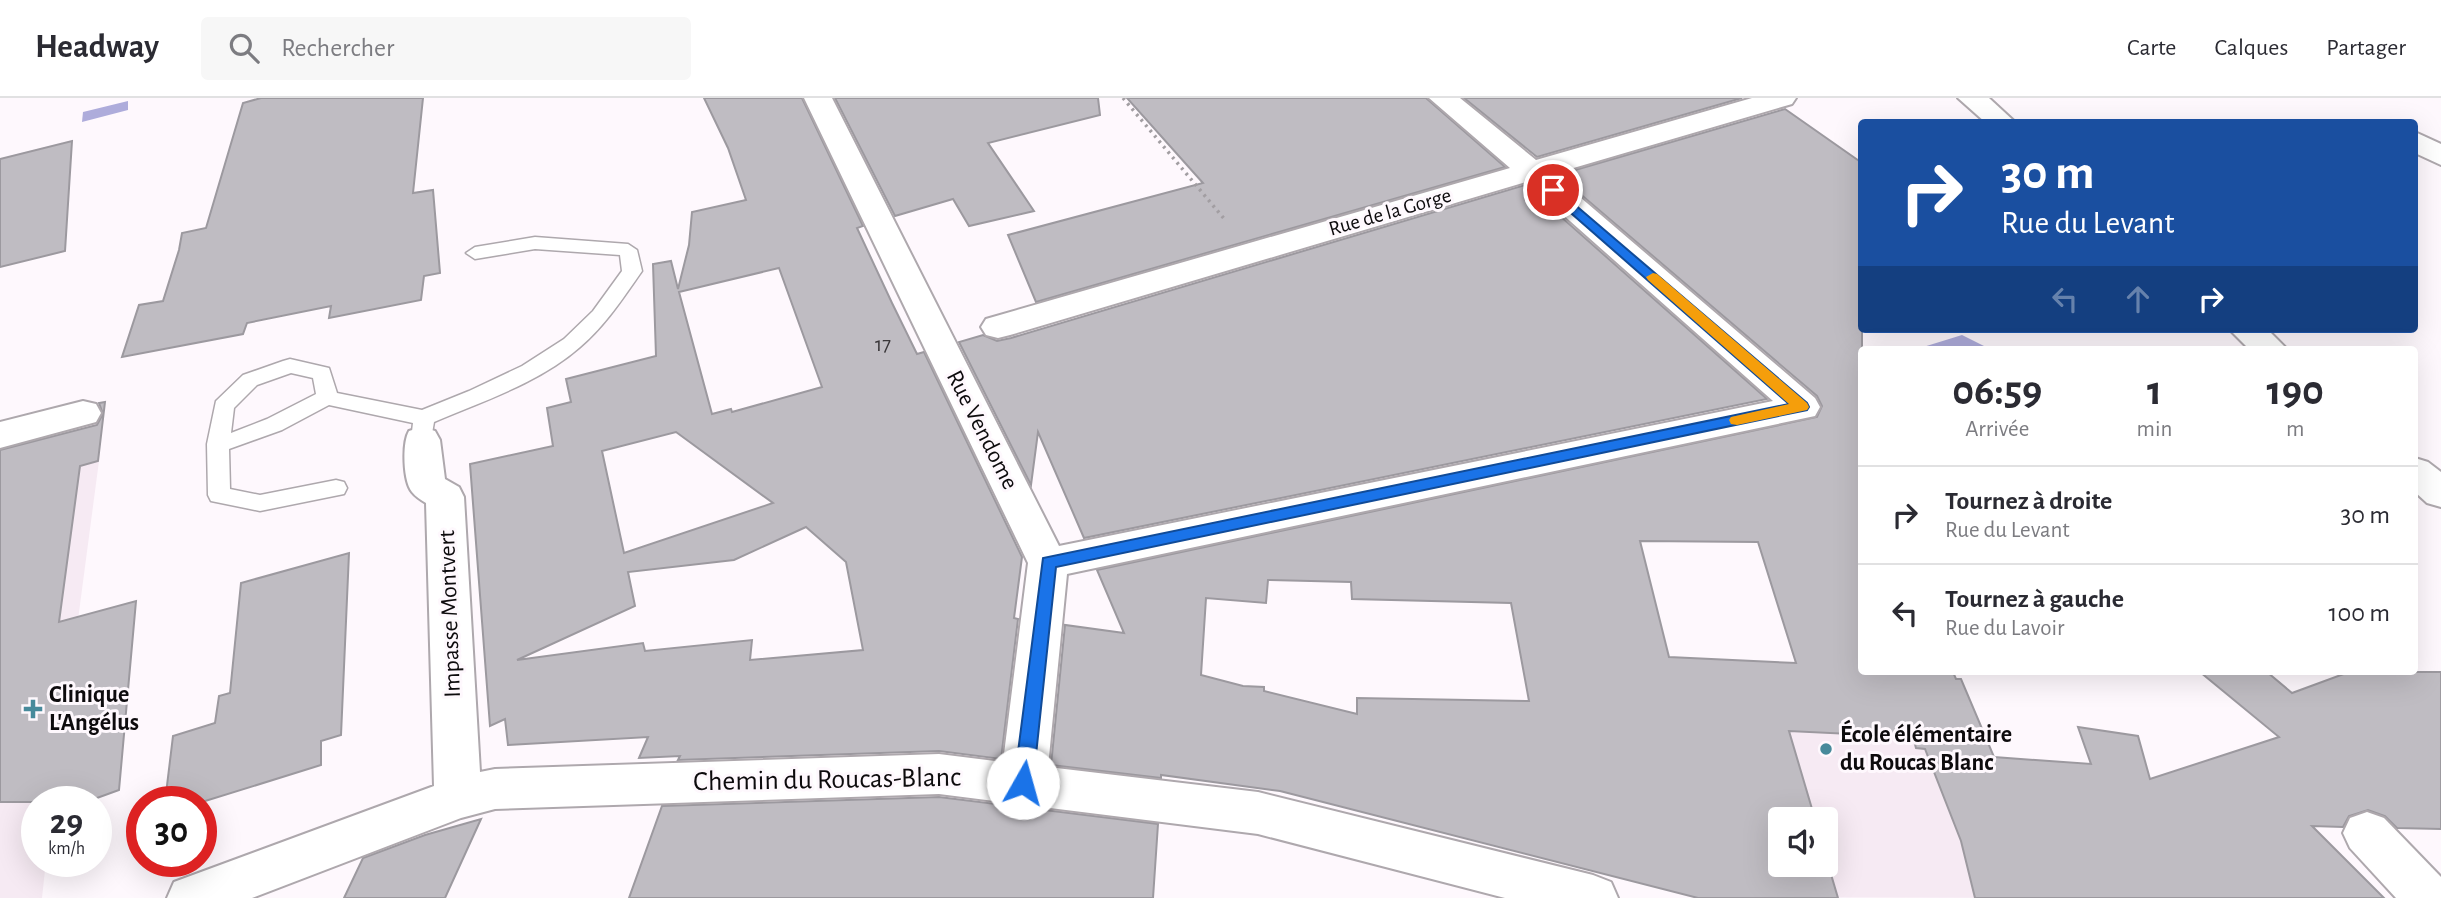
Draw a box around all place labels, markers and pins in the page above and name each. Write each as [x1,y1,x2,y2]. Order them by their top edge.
pin [1523,160,1583,220]
place label: Clinique L'Angélus [49,683,139,735]
marker: Clinique L'Angélus [23,699,43,719]
place label: École élémentaire du Roucas Blanc [1840,719,2012,775]
marker: École élémentaire du Roucas Blanc [1818,741,1834,757]

